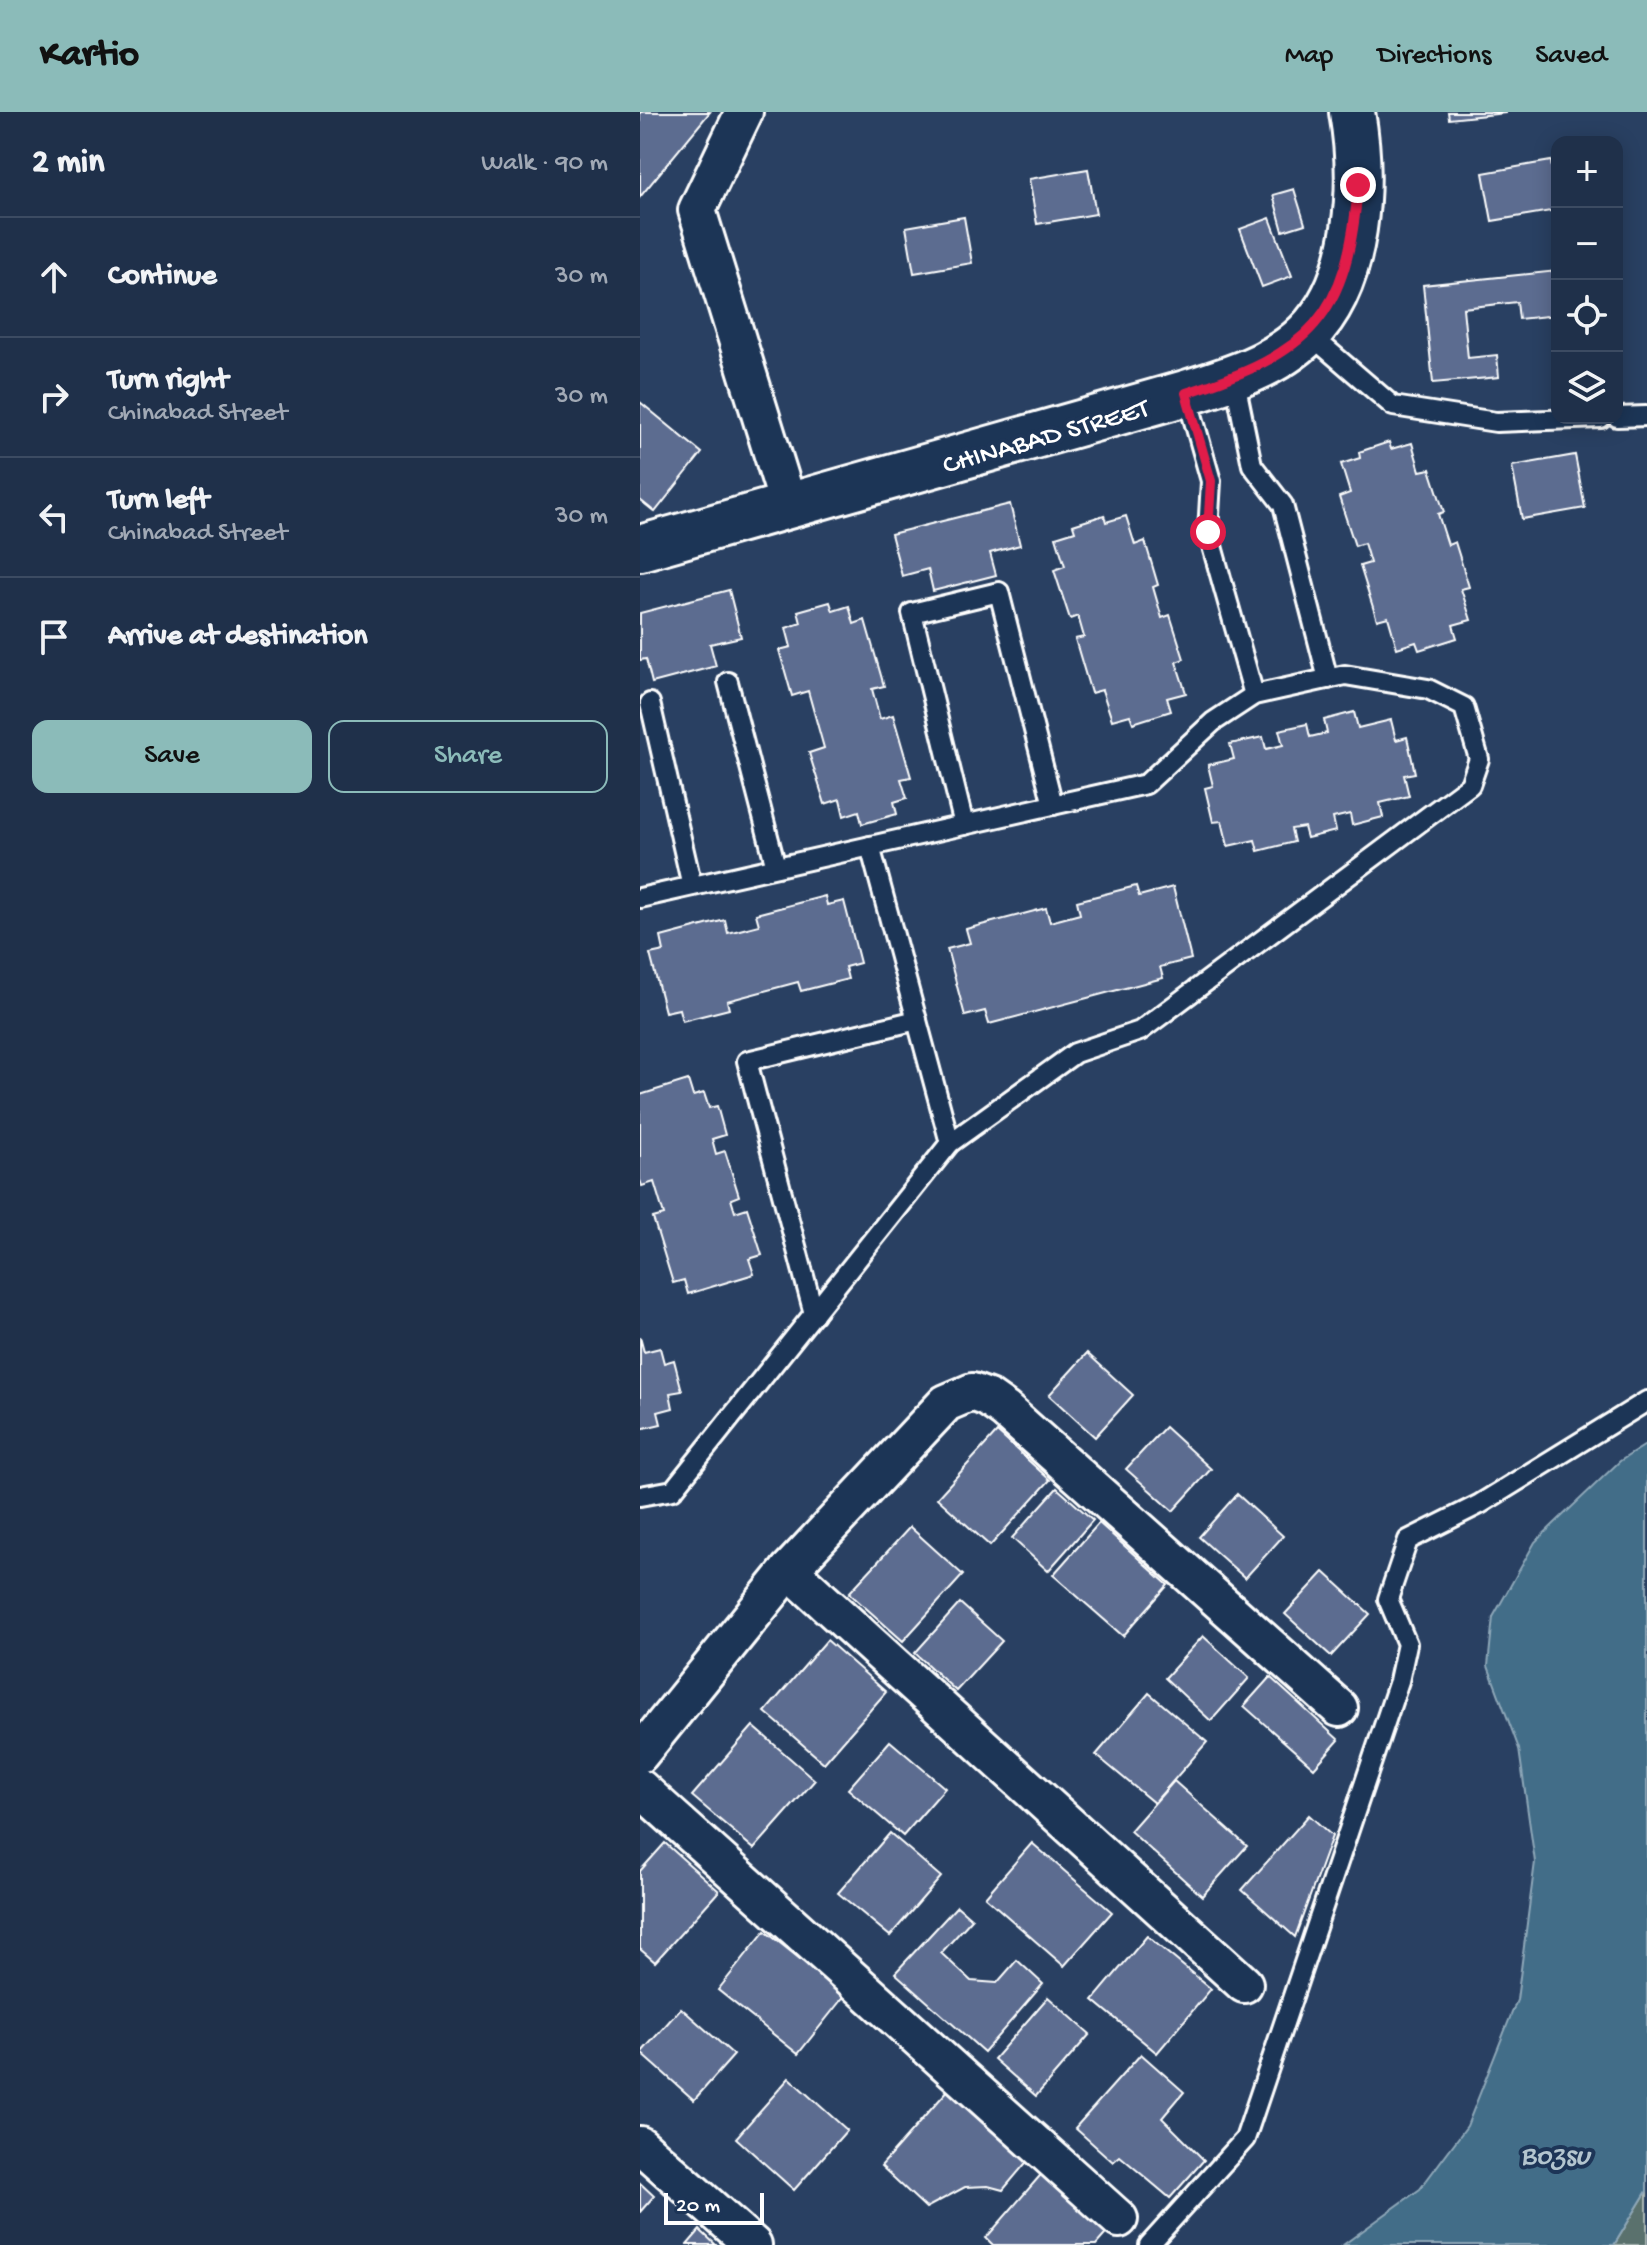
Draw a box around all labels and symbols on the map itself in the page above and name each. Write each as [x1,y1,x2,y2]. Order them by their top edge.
route end [1340,167,1376,203]
street label: CHINABAD STREET [940,393,1154,483]
route start [1190,514,1226,550]
water label: Bozsu [1520,2140,1593,2175]
scale bar [664,2189,764,2225]

